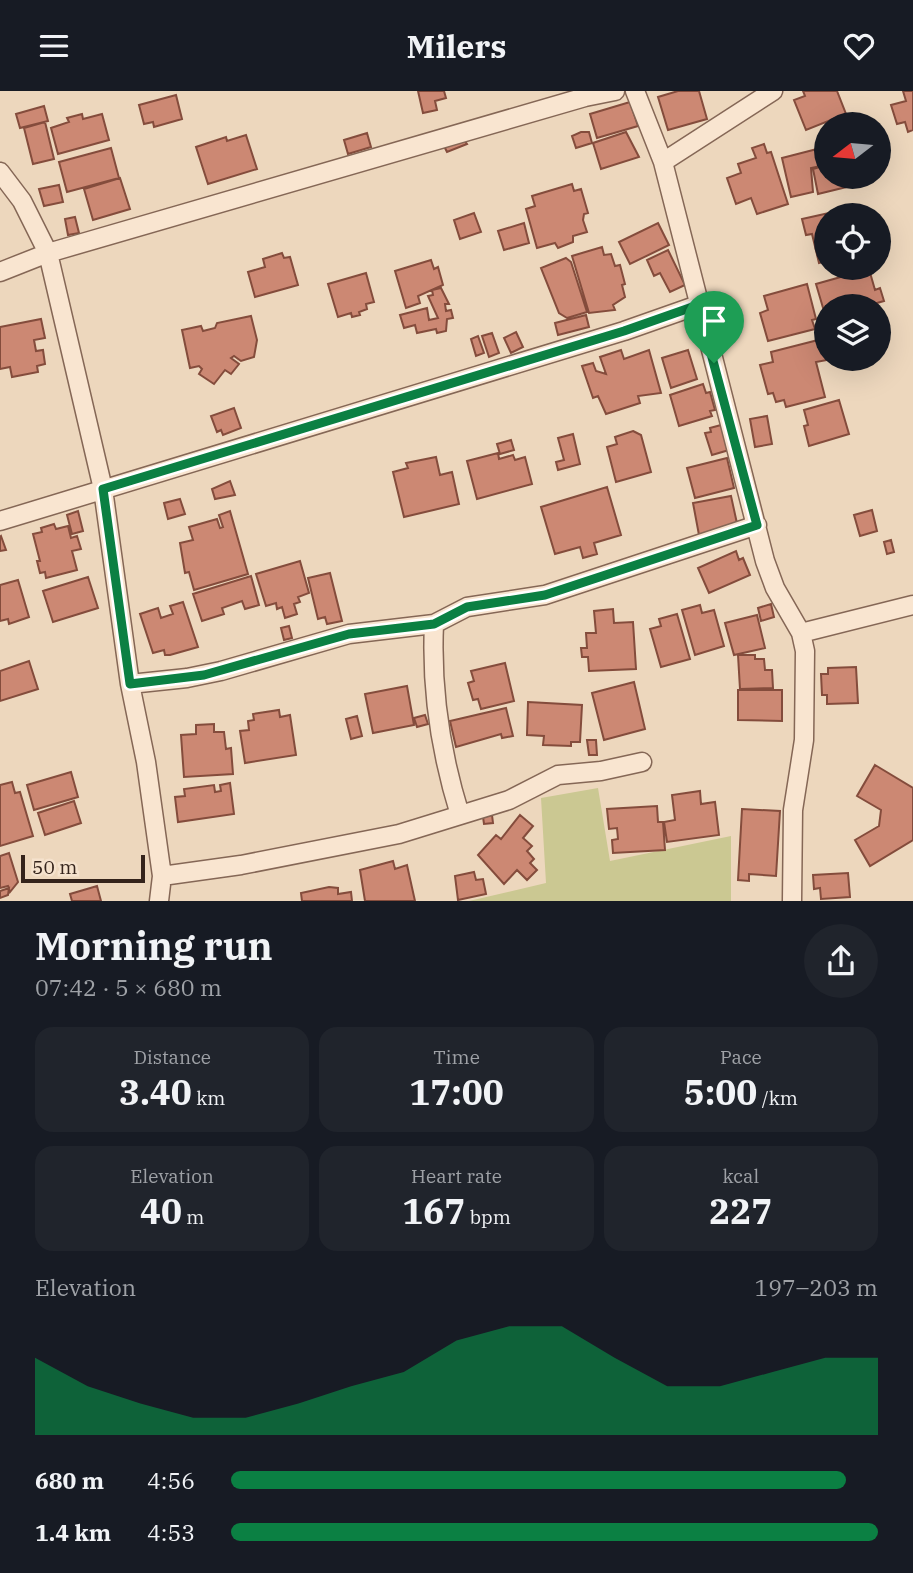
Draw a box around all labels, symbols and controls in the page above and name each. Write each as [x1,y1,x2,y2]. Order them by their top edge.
text: Milers [407,25,506,67]
icon: menu [35,27,73,65]
icon: heart [840,27,878,65]
north arrow [814,112,891,189]
map controls [814,112,891,371]
button: locate [814,203,891,280]
pin [684,291,744,363]
button: layers [814,294,891,371]
icon: arrive [695,302,733,340]
scale bar [21,852,145,884]
text: 50 m [32,855,77,879]
text: Morning run [35,921,273,970]
button: share [804,924,878,998]
text: 07:42 · 5 × 680 m [35,972,222,1002]
text: Distance [133,1045,211,1069]
text: Time [433,1045,480,1069]
text: Pace [720,1045,762,1069]
text: 3.40 [119,1069,192,1115]
text: 17:00 [409,1069,504,1115]
text: 5:00 [684,1069,757,1115]
text: km [192,1086,225,1110]
text: /km [757,1086,798,1110]
text: Elevation [130,1164,214,1188]
text: Heart rate [411,1164,502,1188]
text: kcal [723,1164,759,1188]
text: 40 [140,1188,182,1234]
text: 167 [402,1188,465,1234]
text: 227 [709,1188,772,1234]
text: m [182,1205,204,1229]
text: bpm [465,1205,511,1229]
text: Elevation [35,1272,136,1302]
text: 197–203 m [754,1272,878,1302]
text: 680 m [35,1465,104,1495]
text: 4:56 [147,1465,195,1495]
text: 1.4 km [35,1517,111,1547]
text: 4:53 [147,1517,195,1547]

